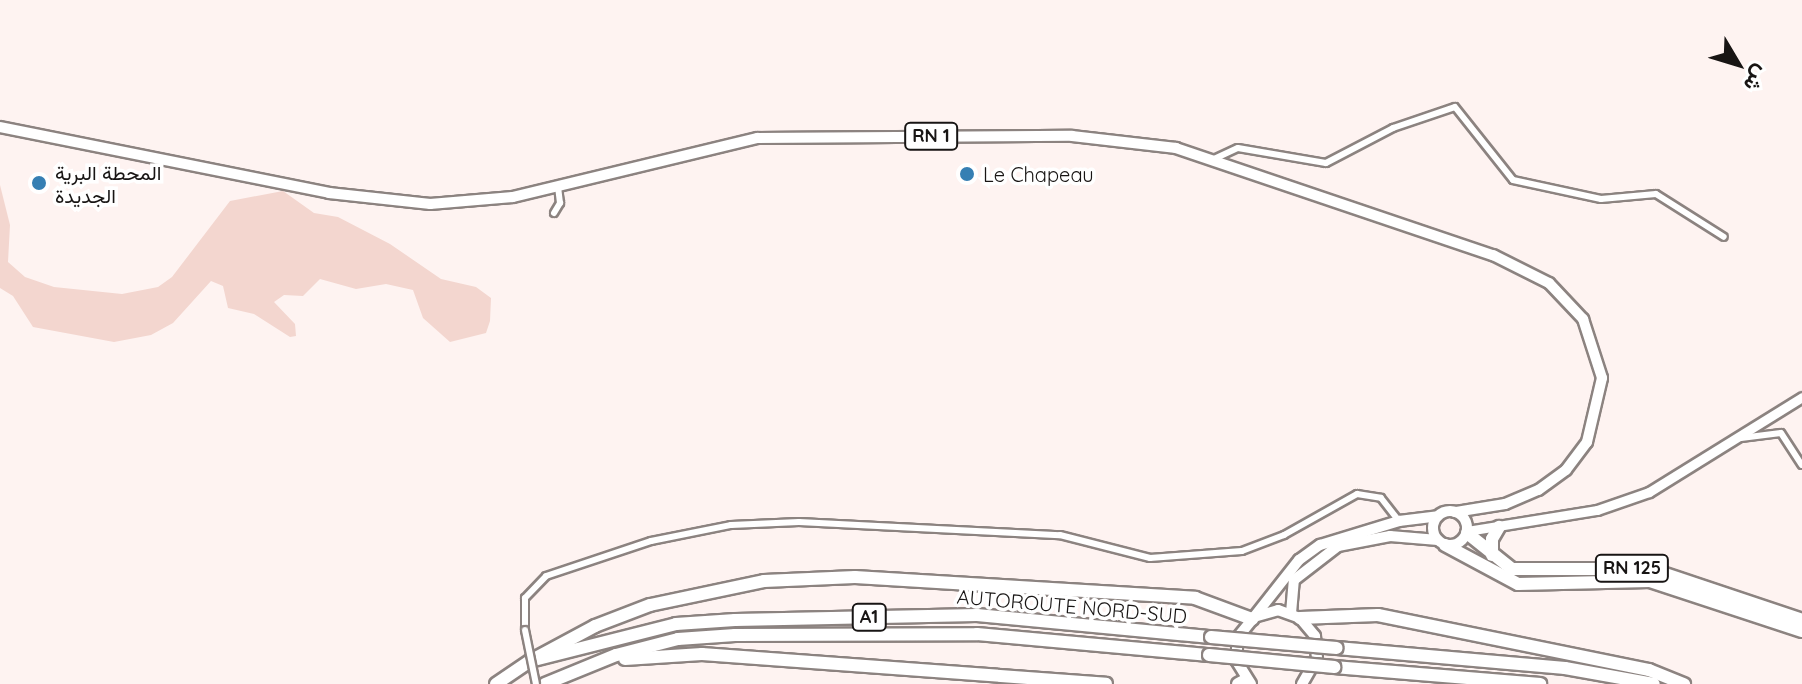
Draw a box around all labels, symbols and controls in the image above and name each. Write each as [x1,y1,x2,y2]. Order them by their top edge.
north arrow [1698,24,1778,104]
text: ش [1738,60,1776,98]
road number: RN 1 [903,122,959,150]
place label: المحطة البرية الجديدة [55,160,161,207]
place label: Le Chapeau [983,162,1094,186]
marker: Le Chapeau [958,165,976,183]
marker: المحطة البرية الجديدة [30,174,48,192]
road number: RN 125 [1594,554,1670,582]
street label: AUTOROUTE NORD-SUD [956,584,1188,628]
road number: A1 [851,603,887,631]

